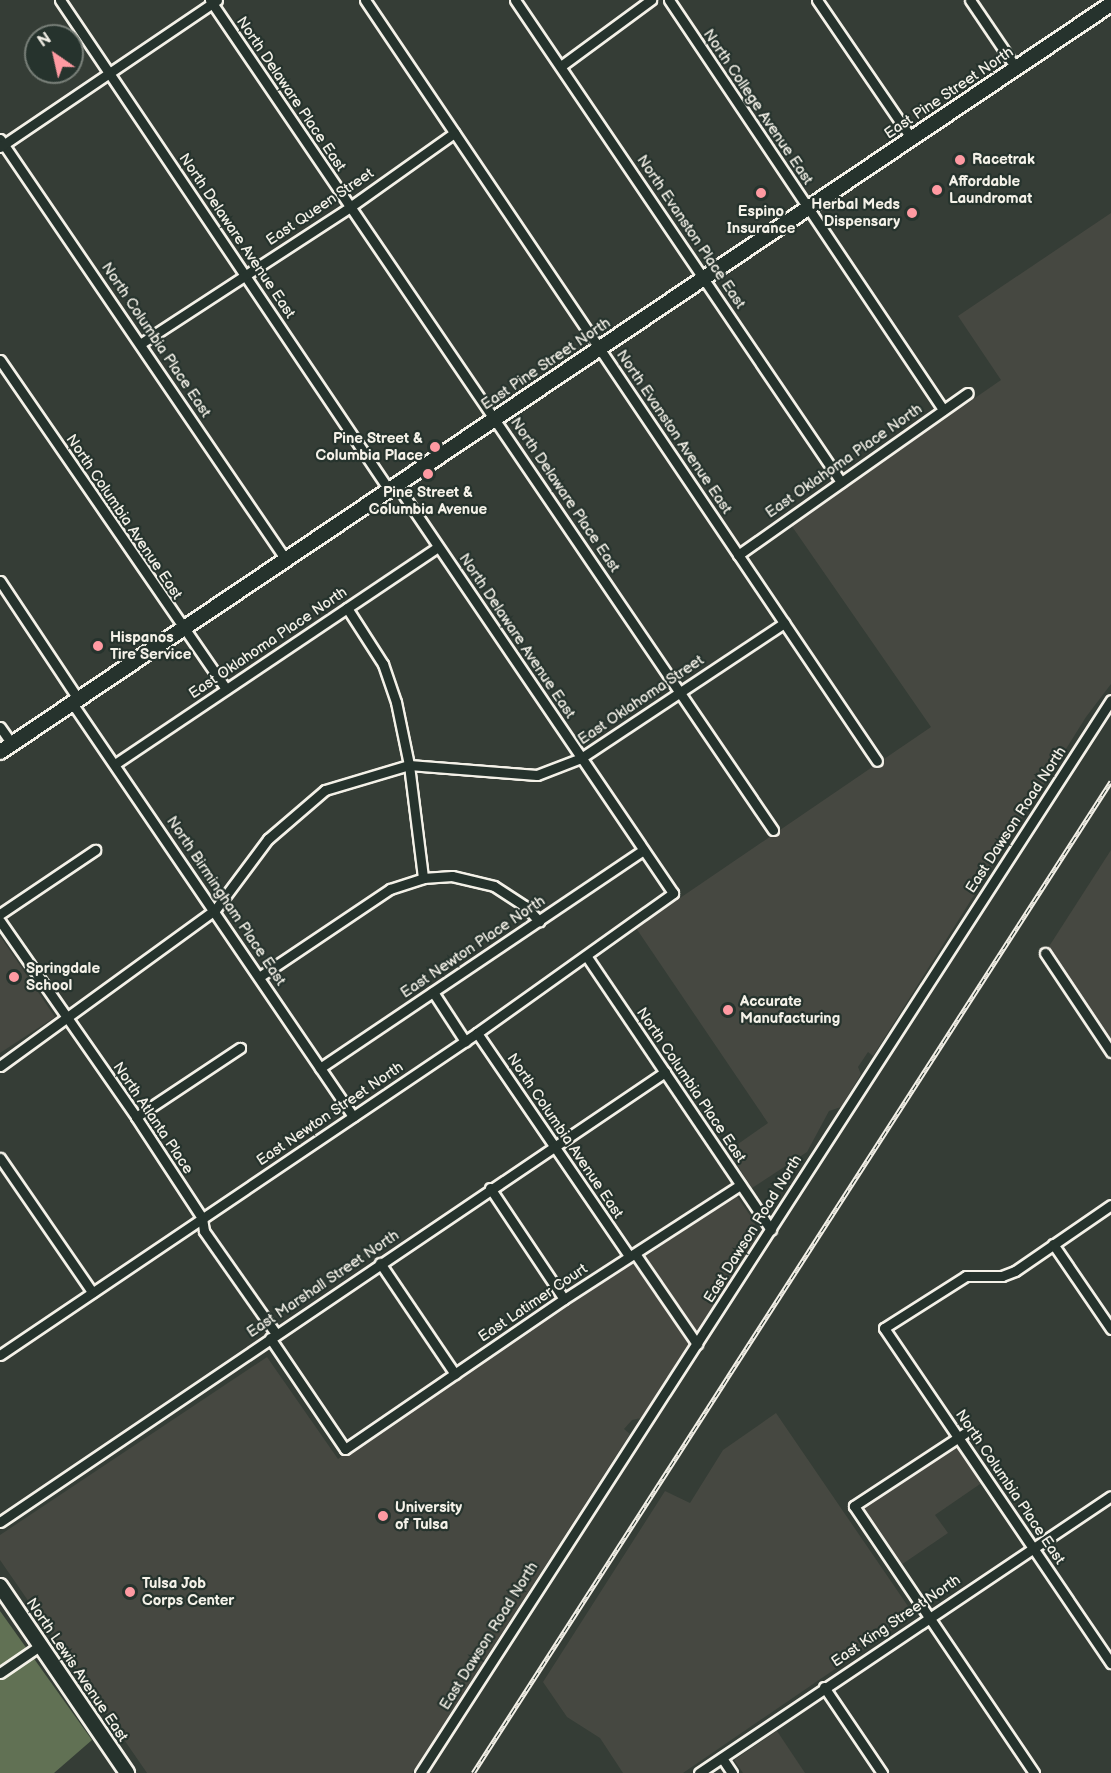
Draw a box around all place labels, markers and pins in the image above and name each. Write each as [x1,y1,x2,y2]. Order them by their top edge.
place label: Racetrak [972,151,1035,169]
marker: Racetrak [953,153,967,167]
place label: Affordable Laundromat [949,172,1032,207]
marker: Affordable Laundromat [930,183,944,197]
marker: Espino Insurance [754,186,768,200]
place label: Herbal Meds Dispensary [811,195,900,230]
place label: Espino Insurance [727,202,795,237]
marker: Herbal Meds Dispensary [905,206,919,220]
place label: Pine Street & Columbia Place [316,429,423,464]
marker: Pine Street & Columbia Place [428,440,442,454]
marker: Pine Street & Columbia Avenue [421,467,435,481]
place label: Pine Street & Columbia Avenue [369,483,487,518]
place label: Hispanos Tire Service [110,628,191,663]
marker: Hispanos Tire Service [91,639,105,653]
place label: Springdale School [26,959,100,994]
marker: Springdale School [7,970,21,984]
place label: Accurate Manufacturing [740,992,840,1027]
marker: Accurate Manufacturing [721,1003,735,1017]
place label: University of Tulsa [395,1498,462,1533]
marker: University of Tulsa [376,1509,390,1523]
place label: Tulsa Job Corps Center [142,1574,234,1609]
marker: Tulsa Job Corps Center [123,1585,137,1599]

